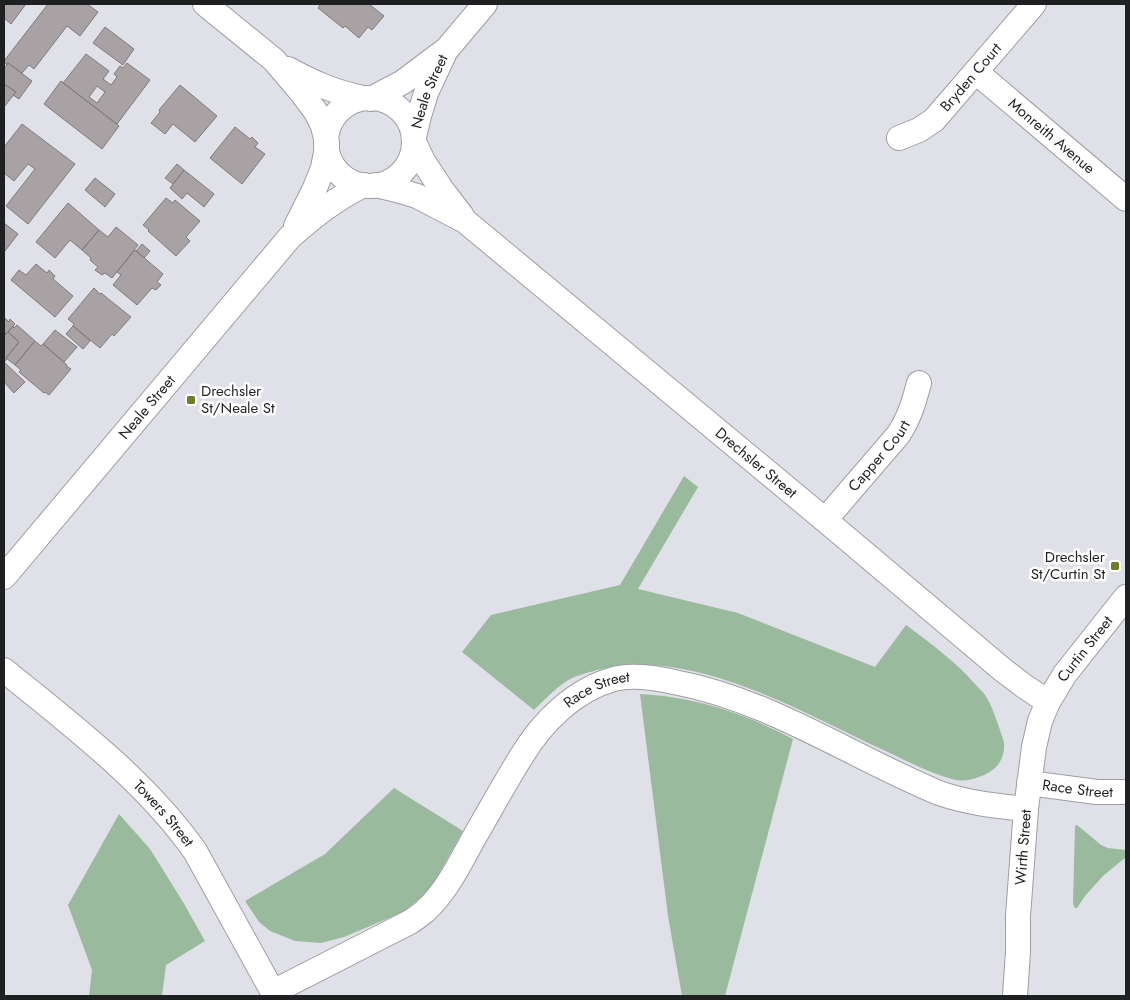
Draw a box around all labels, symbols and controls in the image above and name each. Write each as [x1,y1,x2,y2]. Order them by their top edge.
street label: Bryden Court [935,38,1007,116]
street label: Neale Street [405,50,454,131]
street label: Monreith Avenue [1003,93,1100,179]
street label: Neale Street [113,370,181,444]
place label: Drechsler St/Neale St [201,380,275,419]
marker: Drechsler St/Neale St [185,394,197,406]
street label: Capper Court [843,416,916,497]
street label: Drechsler Street [710,422,802,504]
place label: Drechsler St/Curtin St [1031,546,1106,585]
marker: Drechsler St/Curtin St [1109,560,1121,572]
street label: Curtin Street [1052,611,1118,686]
street label: Race Street [559,666,631,713]
street label: Race Street [1041,774,1113,803]
street label: Towers Street [128,775,200,852]
street label: Wirth Street [1009,808,1037,886]

